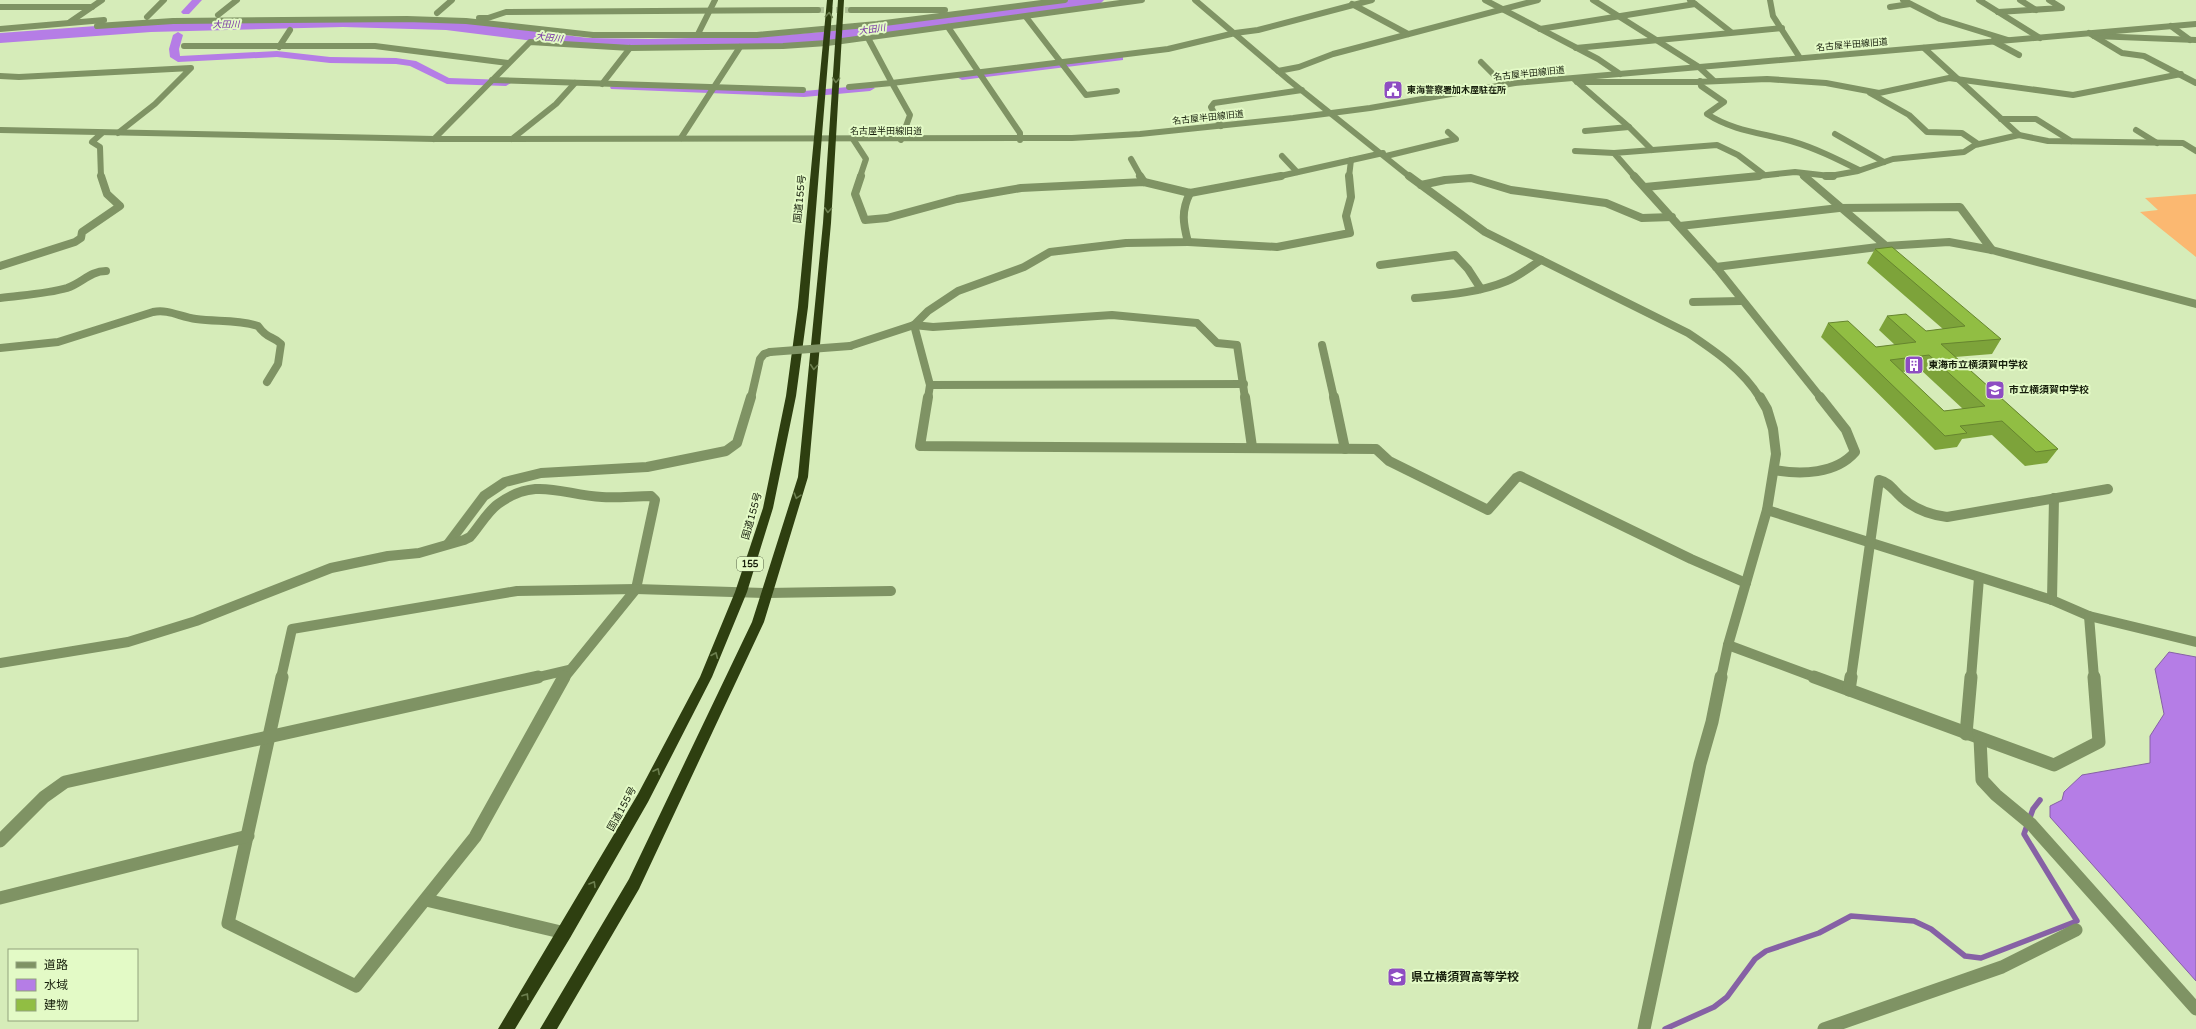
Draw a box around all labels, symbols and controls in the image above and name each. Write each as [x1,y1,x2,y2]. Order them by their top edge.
one-way arrow [824,12,833,18]
water label: 大田川 [212,19,241,31]
water label: 大田川 [858,23,887,37]
water label: 大田川 [535,31,564,45]
street label: 名古屋半田線旧道 [1816,36,1888,54]
street label: 名古屋半田線旧道 [1493,65,1565,83]
one-way arrow [831,77,840,83]
public building icon: 東海警察署加木屋駐在所 [1382,79,1404,101]
place label: 東海警察署加木屋駐在所 [1407,85,1506,96]
street label: 名古屋半田線旧道 [1172,109,1244,127]
street label: 名古屋半田線旧道 [850,126,922,137]
street label: 国道155号 [791,174,809,224]
one-way arrow [823,207,832,213]
building icon: 東海市立横須賀中学校 [1903,354,1925,376]
place label: 東海市立横須賀中学校 [1928,359,2028,371]
one-way arrow [810,364,819,370]
school or university icon: 市立横須賀中学校 [1984,379,2006,401]
place label: 市立横須賀中学校 [2009,384,2089,396]
street label: 国道155号 [740,491,764,541]
one-way arrow [793,492,802,499]
road number: 155 [737,557,763,571]
one-way arrow [710,652,718,659]
one-way arrow [652,768,659,775]
street label: 国道155号 [605,785,639,833]
one-way arrow [589,881,596,889]
legend [8,949,138,1021]
text: 道路 [44,958,68,972]
school or university icon: 県立横須賀高等学校 [1386,966,1408,988]
place label: 県立横須賀高等学校 [1411,970,1519,984]
text: 水域 [44,978,68,992]
one-way arrow [521,993,529,1000]
text: 建物 [44,998,68,1012]

